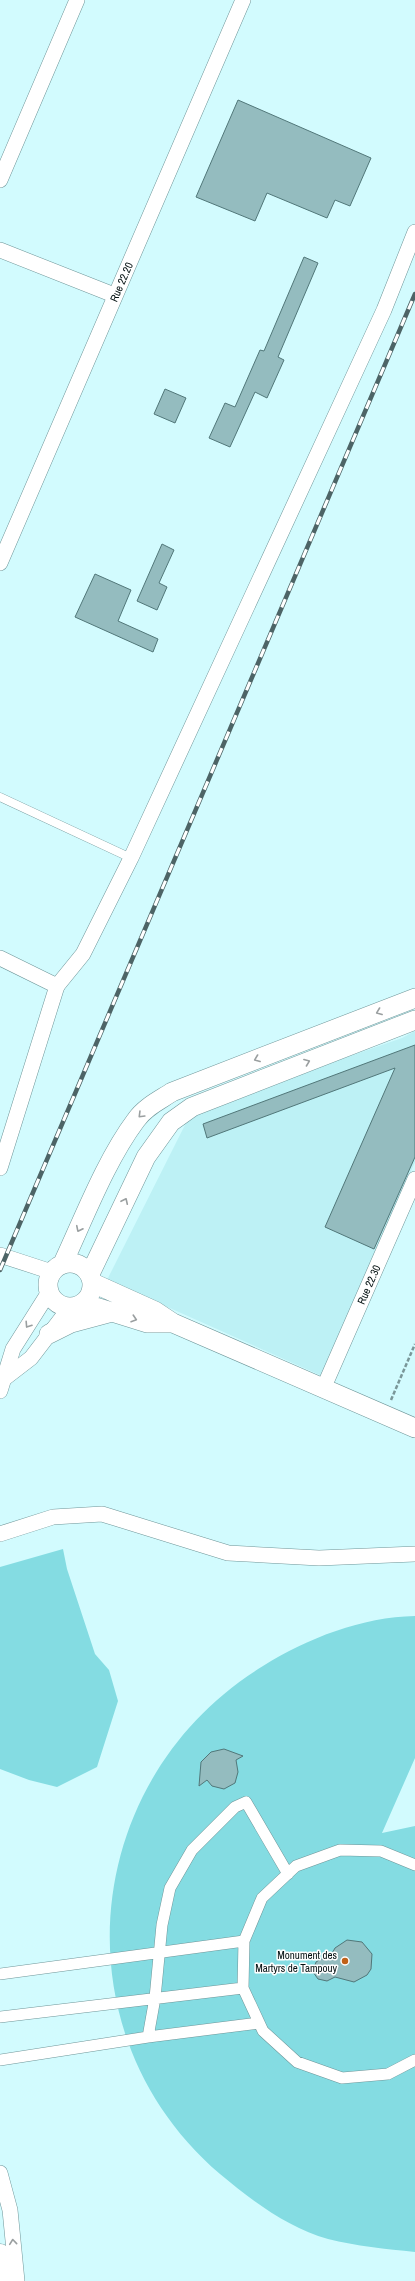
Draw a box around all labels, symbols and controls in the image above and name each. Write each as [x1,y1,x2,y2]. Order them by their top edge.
street label: Rue 22.20 [107,260,136,304]
one-way arrow [375,1008,382,1016]
one-way arrow [254,1055,261,1063]
one-way arrow [303,1059,310,1067]
one-way arrow [138,1110,146,1118]
one-way arrow [120,1198,128,1205]
one-way arrow [76,1225,84,1232]
street label: Rue 22.30 [354,1263,384,1307]
one-way arrow [130,1314,137,1323]
one-way arrow [25,1321,33,1328]
place label: Monument des Martyrs de Tampouy [255,1948,337,1975]
marker: Monument des Martyrs de Tampouy [340,1956,350,1966]
one-way arrow [9,2239,18,2245]

